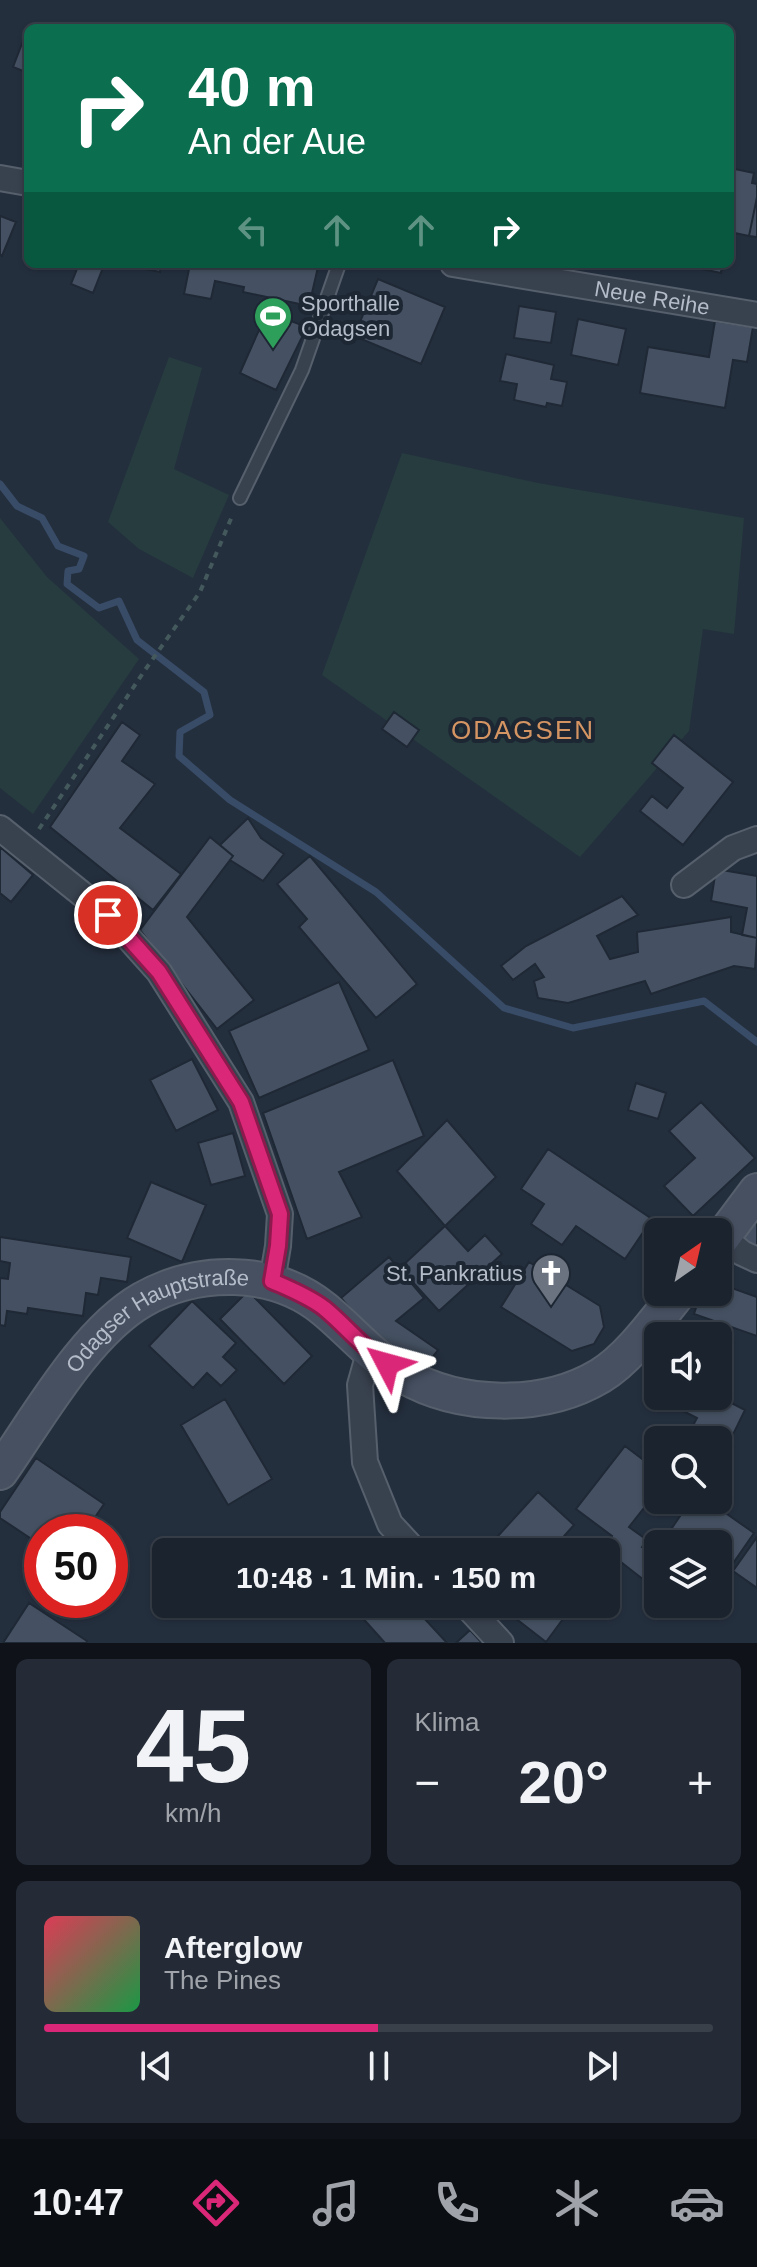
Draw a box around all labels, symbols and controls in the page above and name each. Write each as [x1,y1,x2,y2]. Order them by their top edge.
text: 40 m [188,55,316,118]
icon: right [56,56,160,160]
text: An der Aue [188,121,366,162]
icon: left [231,208,275,252]
icon: ahead [315,208,359,252]
icon: ahead [399,208,443,252]
icon: right [483,208,527,252]
street label: Neue Reihe [593,276,712,320]
place label: Sporthalle Odagsen [301,291,400,341]
sports icon: Sporthalle Odagsen [252,295,294,350]
district label: ODAGSEN [451,715,595,745]
pin [74,881,142,949]
icon: arrive [86,893,130,937]
north arrow [644,1218,732,1306]
map controls [644,1218,732,1618]
church icon: St. Pankratius [530,1252,572,1307]
place label: St. Pankratius [386,1261,523,1286]
street label: Odagser Hauptstraße [61,1265,250,1378]
position arrow [345,1322,429,1406]
button: sound [644,1322,732,1410]
button: search [644,1426,732,1514]
speed limit sign: 50 [24,1514,128,1618]
button: layers [644,1530,732,1618]
text: 10:48 · 1 Min. · 150 m [236,1561,536,1594]
text: 45 [135,1688,251,1804]
text: Klima [415,1707,480,1737]
text: 20° [518,1749,609,1816]
text: − [415,1758,440,1807]
text: + [687,1758,713,1807]
text: km/h [165,1798,221,1828]
text: Afterglow [164,1931,302,1964]
text: The Pines [164,1965,281,1995]
icon: previous [134,2044,178,2088]
icon: pause [357,2044,401,2088]
icon: next [580,2044,624,2088]
icon: directions [188,2175,244,2231]
icon: music [308,2175,364,2231]
icon: phone [429,2175,485,2231]
icon: climate [549,2175,605,2231]
icon: car [669,2175,725,2231]
text: 10:47 [32,2182,124,2223]

